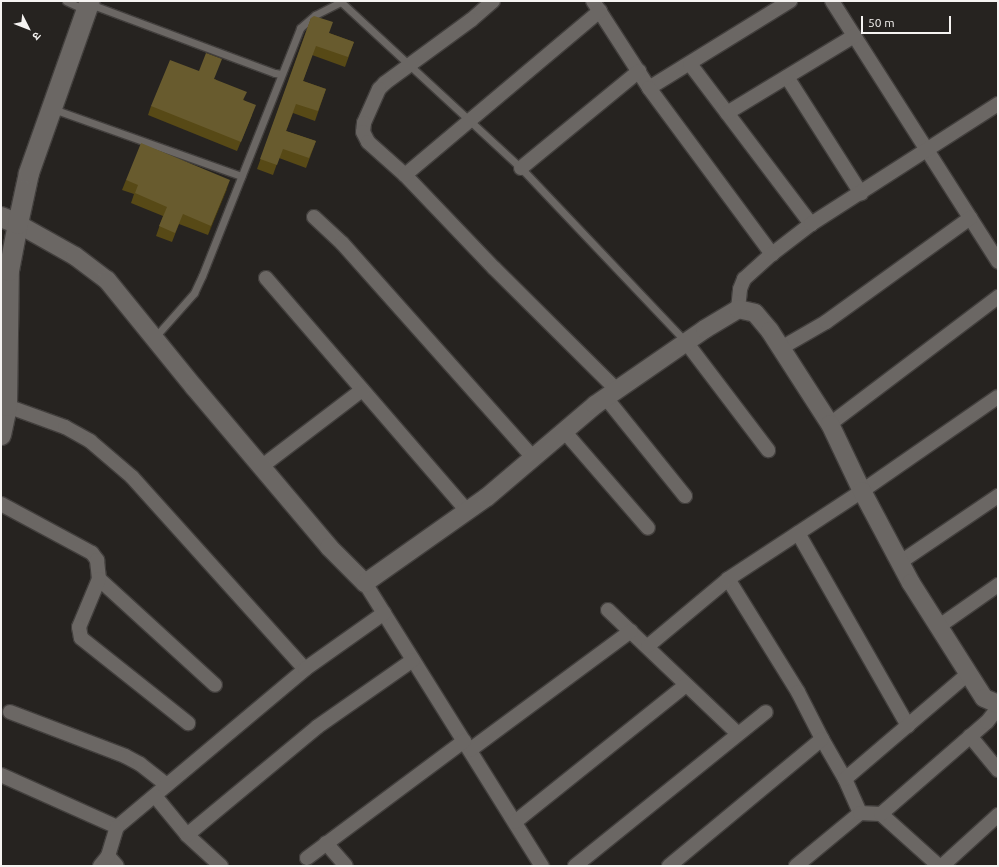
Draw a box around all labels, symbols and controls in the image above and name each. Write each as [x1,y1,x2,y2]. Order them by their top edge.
north arrow [8,8,48,48]
scale bar [863,8,953,34]
text: 50 m [868,16,895,29]
text: उ [30,30,44,42]

